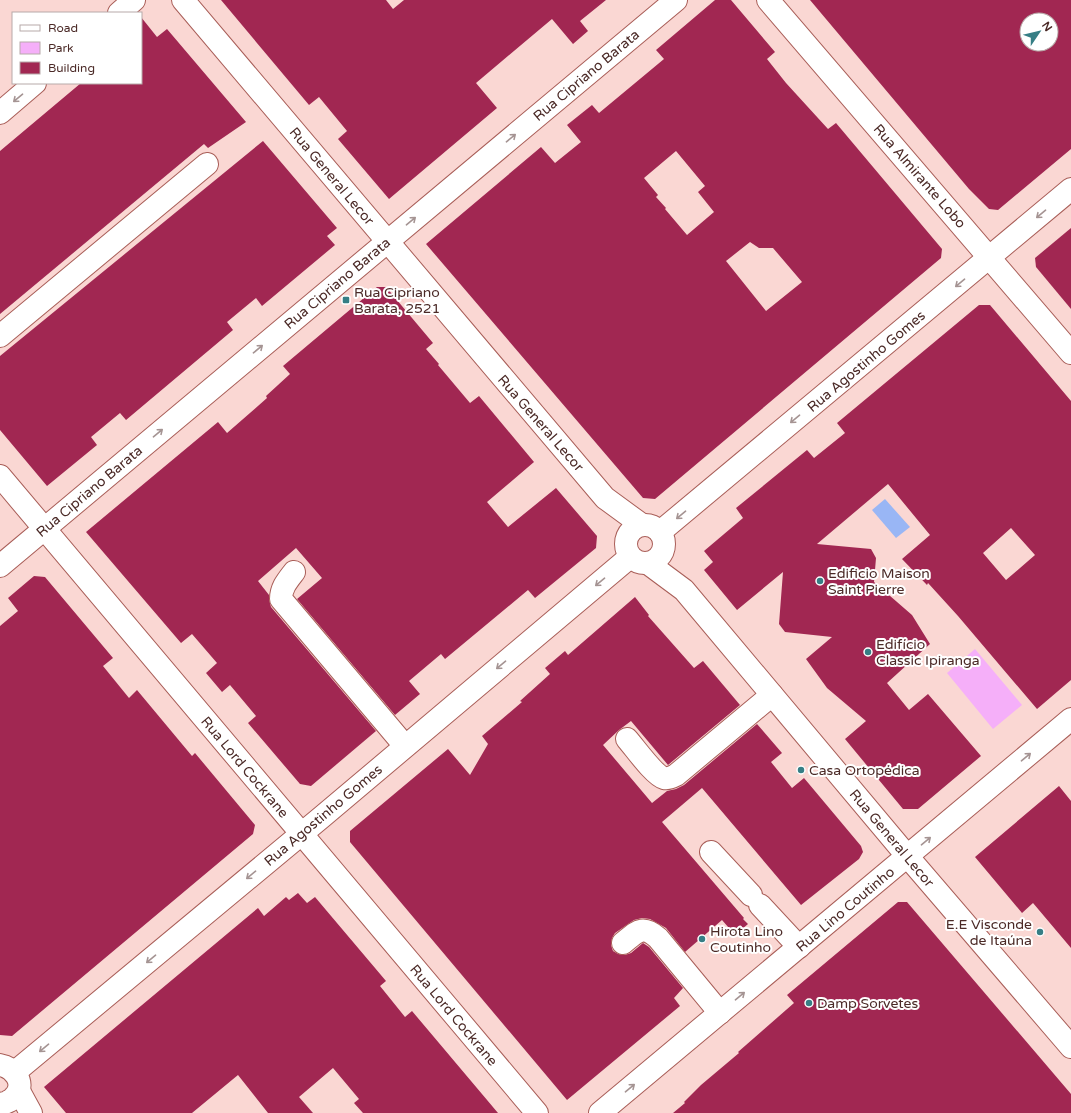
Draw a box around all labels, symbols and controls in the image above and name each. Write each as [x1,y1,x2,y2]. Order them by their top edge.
legend [12,12,142,84]
north arrow [1019,12,1059,52]
text: N [1039,19,1055,34]
text: Road [48,21,78,35]
street label: Rua Cipriano Barata [530,26,643,125]
text: Park [48,41,74,55]
text: Building [48,61,95,75]
one-way arrow [12,93,23,102]
street label: Rua Almirante Lobo [870,121,970,232]
street label: Rua General Lecor [286,124,378,229]
one-way arrow [506,133,516,142]
one-way arrow [1036,210,1046,219]
one-way arrow [406,216,417,225]
street label: Rua Cipriano Barata [281,234,394,333]
one-way arrow [954,278,965,287]
place label: Rua Cipriano Barata, 2521 [354,284,440,317]
marker: Rua Cipriano Barata, 2521 [341,295,351,305]
street label: Rua Agostinho Gomes [804,307,929,416]
one-way arrow [253,345,263,354]
street label: Rua General Lecor [494,371,588,476]
one-way arrow [790,415,800,424]
one-way arrow [153,428,164,437]
street label: Rua Cipriano Barata [33,442,146,541]
one-way arrow [675,510,686,519]
place label: Edificio Maison Saint Pierre [828,565,930,598]
marker: Edificio Maison Saint Pierre [815,576,825,586]
one-way arrow [595,577,606,586]
place label: Edifício Classic Ipiranga [876,636,980,669]
marker: Edifício Classic Ipiranga [863,647,873,657]
one-way arrow [495,661,506,670]
street label: Rua Lord Cockrane [197,713,292,821]
one-way arrow [1020,753,1031,762]
street label: Rua Agostinho Gomes [261,761,386,870]
place label: Casa Ortopédica [809,762,920,779]
marker: Casa Ortopédica [796,765,806,775]
street label: Rua General Lecor [846,786,938,891]
one-way arrow [921,836,932,845]
street label: Rua Lino Coutinho [793,863,898,955]
one-way arrow [246,871,257,880]
place label: E.E Visconde de Itaúna [946,916,1032,949]
place label: Hirota Lino Coutinho [710,923,783,956]
marker: E.E Visconde de Itaúna [1035,927,1045,937]
marker: Hirota Lino Coutinho [697,934,707,944]
one-way arrow [146,954,157,963]
street label: Rua Lord Cockrane [406,961,501,1069]
one-way arrow [735,991,746,1000]
place label: Damp Sorvetes [817,995,918,1012]
marker: Damp Sorvetes [804,998,814,1008]
one-way arrow [39,1044,50,1053]
one-way arrow [624,1084,635,1093]

